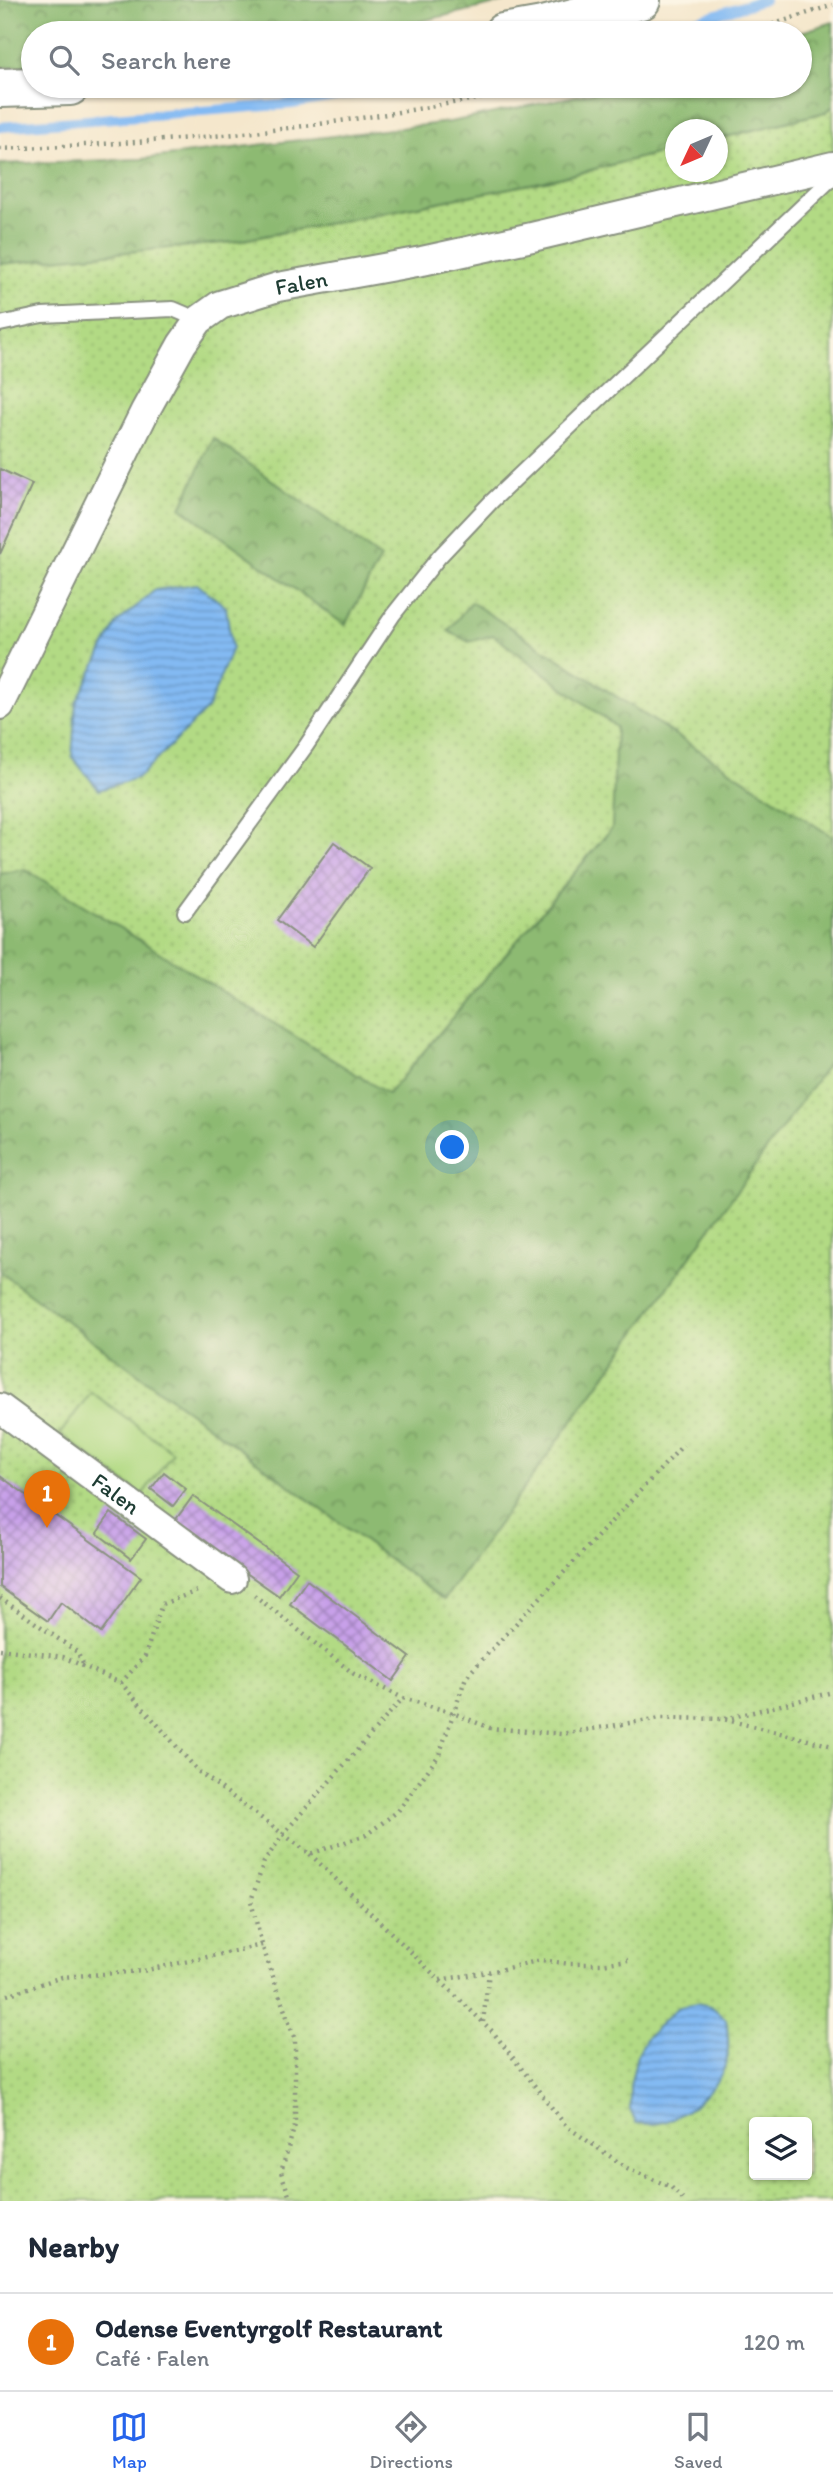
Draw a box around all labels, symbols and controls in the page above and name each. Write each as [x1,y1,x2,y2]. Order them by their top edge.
search box [21,21,812,98]
icon: search [45,41,83,79]
text: Search here [101,44,231,76]
north arrow [665,119,728,182]
street label: Falen [273,264,330,301]
your location [435,1130,469,1164]
street label: Falen [86,1467,145,1520]
pin: 1 [24,1470,70,1528]
map controls [749,2117,812,2180]
button: layers [749,2117,812,2180]
text: Nearby [28,2228,119,2265]
text: Odense Eventyrgolf Restaurant [95,2312,442,2344]
text: 1 [46,2328,56,2356]
text: 120 m [744,2328,805,2356]
text: Café · Falen [95,2344,209,2372]
tab: Map [110,2408,148,2473]
tab: Directions [369,2408,453,2473]
tab: Saved [674,2408,722,2473]

